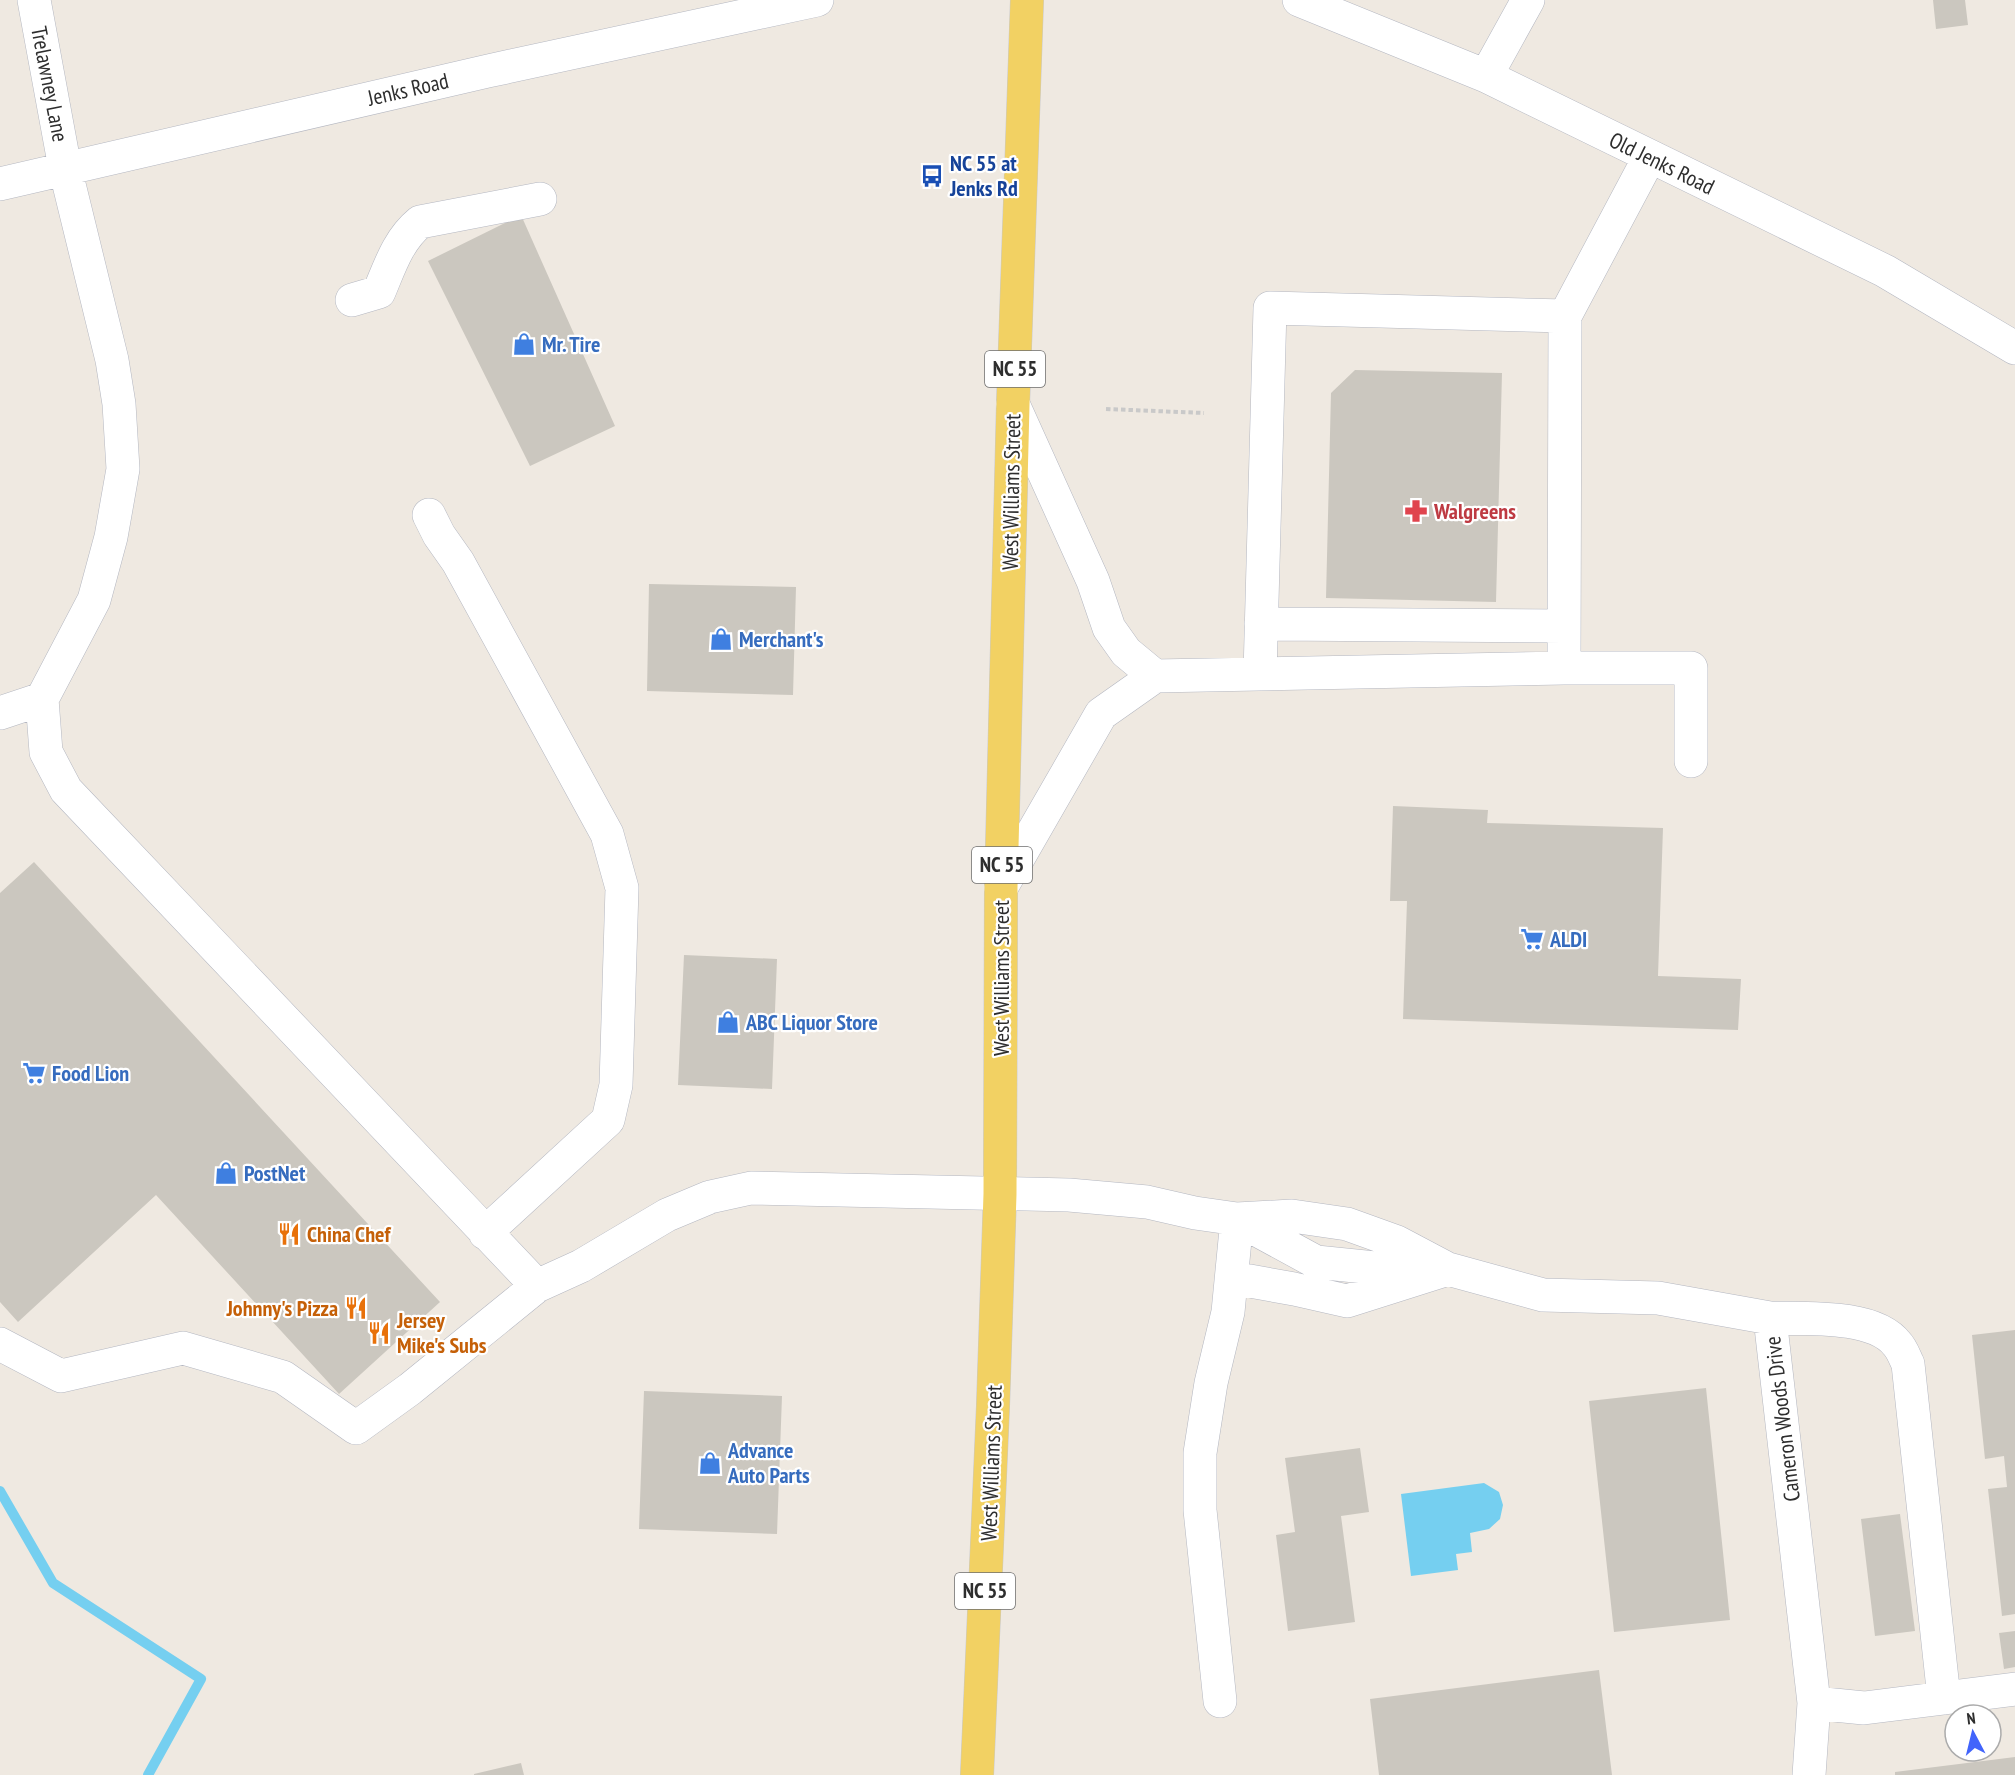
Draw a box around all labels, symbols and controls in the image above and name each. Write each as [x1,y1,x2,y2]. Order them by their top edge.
street label: Trelawney Lane [25,24,75,144]
street label: Jenks Road [364,66,451,112]
street label: Old Jenks Road [1605,126,1719,200]
place label: NC 55 at Jenks Rd [949,149,1018,202]
bus stop icon: NC 55 at Jenks Rd [919,163,945,189]
place label: Mr. Tire [542,330,600,358]
shop icon: Mr. Tire [511,331,537,357]
road number: NC 55 [985,351,1045,387]
street label: West Williams Street [996,414,1026,570]
place label: Walgreens [1433,497,1516,525]
pharmacy icon: Walgreens [1403,498,1429,524]
place label: Merchant's [739,625,824,653]
shop icon: Merchant's [708,626,734,652]
road number: NC 55 [972,847,1032,883]
street label: West Williams Street [987,900,1015,1056]
place label: ALDI [1549,925,1587,953]
supermarket icon: ALDI [1519,926,1545,952]
place label: ABC Liquor Store [745,1008,878,1036]
shop icon: ABC Liquor Store [715,1009,741,1035]
place label: Food Lion [52,1059,129,1087]
supermarket icon: Food Lion [21,1060,47,1086]
place label: PostNet [244,1159,306,1187]
shop icon: PostNet [213,1160,239,1186]
place label: China Chef [307,1220,391,1248]
restaurant icon: China Chef [276,1221,302,1247]
place label: Johnny's Pizza [226,1294,338,1322]
restaurant icon: Johnny's Pizza [343,1295,369,1321]
place label: Jersey Mike's Subs [396,1306,487,1359]
restaurant icon: Jersey Mike's Subs [366,1320,392,1346]
street label: Cameron Woods Drive [1758,1335,1806,1503]
street label: West Williams Street [974,1384,1008,1542]
place label: Advance Auto Parts [727,1436,810,1489]
shop icon: Advance Auto Parts [697,1450,723,1476]
road number: NC 55 [955,1573,1015,1609]
north arrow [1943,1703,2003,1763]
text: N [1966,1708,1977,1729]

